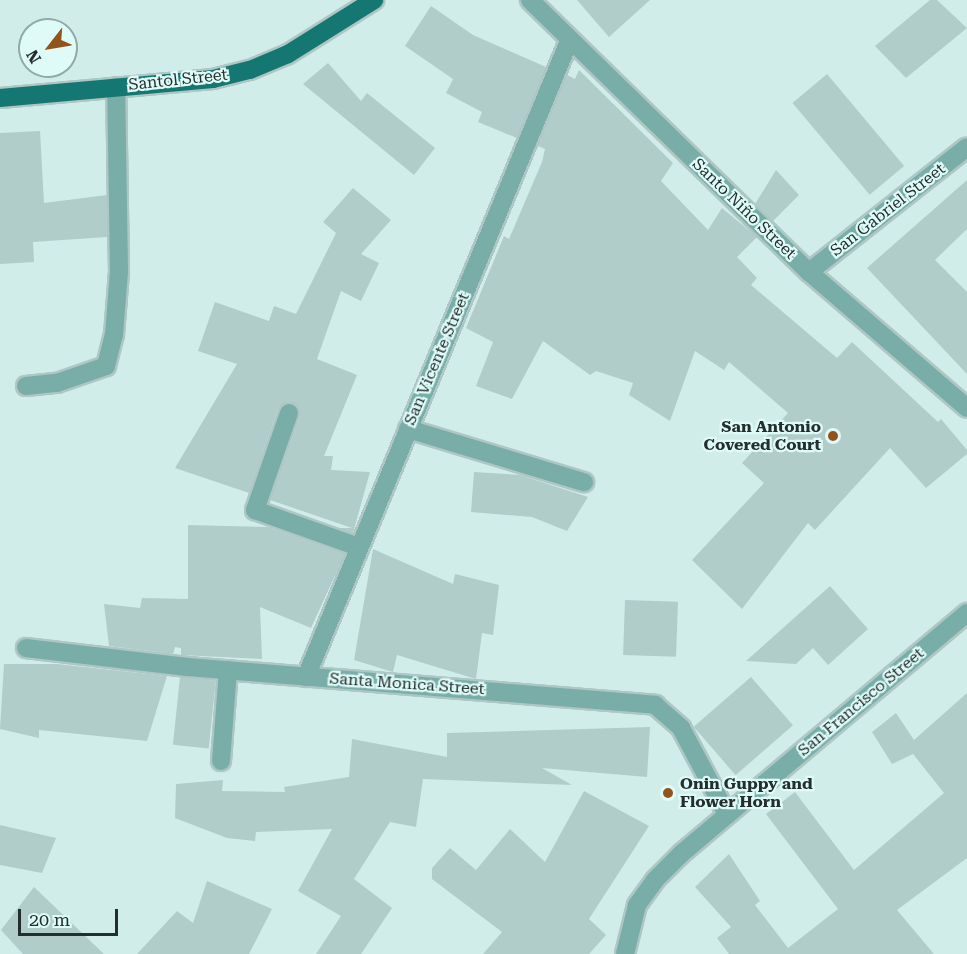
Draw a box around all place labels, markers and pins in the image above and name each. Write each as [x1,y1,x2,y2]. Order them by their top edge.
place label: San Antonio Covered Court [704,417,821,455]
marker: San Antonio Covered Court [826,429,840,443]
place label: Onin Guppy and Flower Horn [680,774,813,812]
marker: Onin Guppy and Flower Horn [661,786,675,800]

